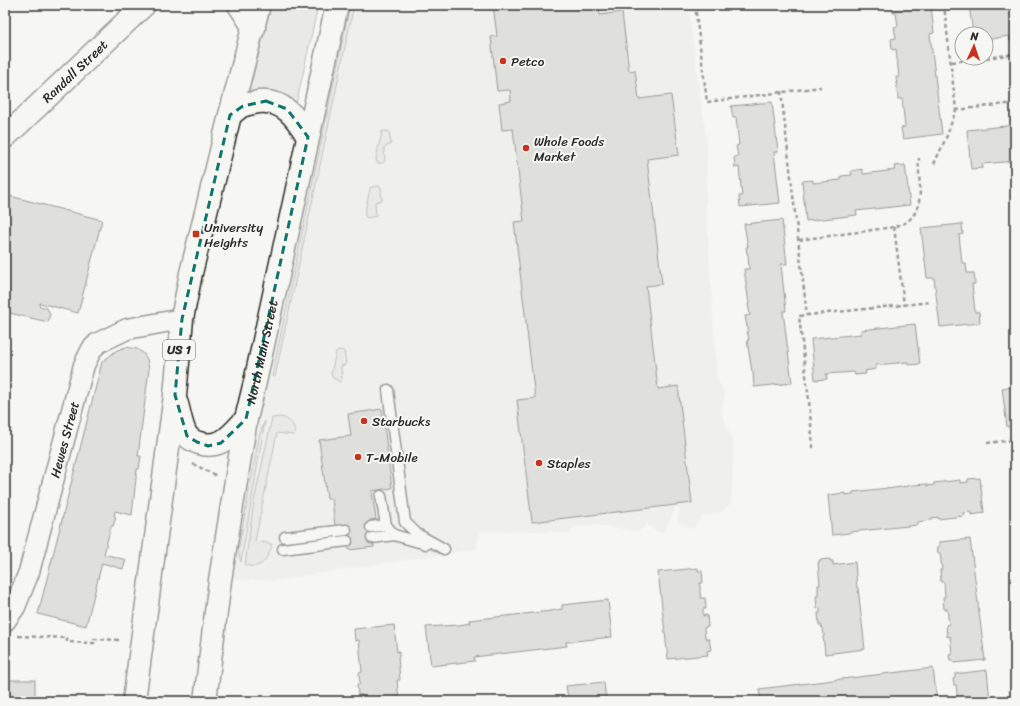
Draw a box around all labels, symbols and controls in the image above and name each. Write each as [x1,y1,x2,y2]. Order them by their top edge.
north arrow [954,26,994,66]
text: N [969,27,979,46]
street label: Randall Street [37,34,114,108]
place label: Petco [511,50,545,73]
marker: Petco [498,56,508,66]
place label: Whole Foods Market [534,130,605,168]
marker: Whole Foods Market [521,143,531,153]
place label: University Heights [204,216,264,254]
marker: University Heights [191,229,201,239]
street label: North Main Street [239,298,285,406]
road number: US 1 [163,340,195,360]
street label: Hewes Street [44,398,86,480]
place label: Starbucks [372,410,431,433]
marker: Starbucks [359,416,369,426]
place label: T-Mobile [366,446,418,469]
marker: T-Mobile [353,452,363,462]
place label: Staples [547,452,592,475]
marker: Staples [534,458,544,468]

